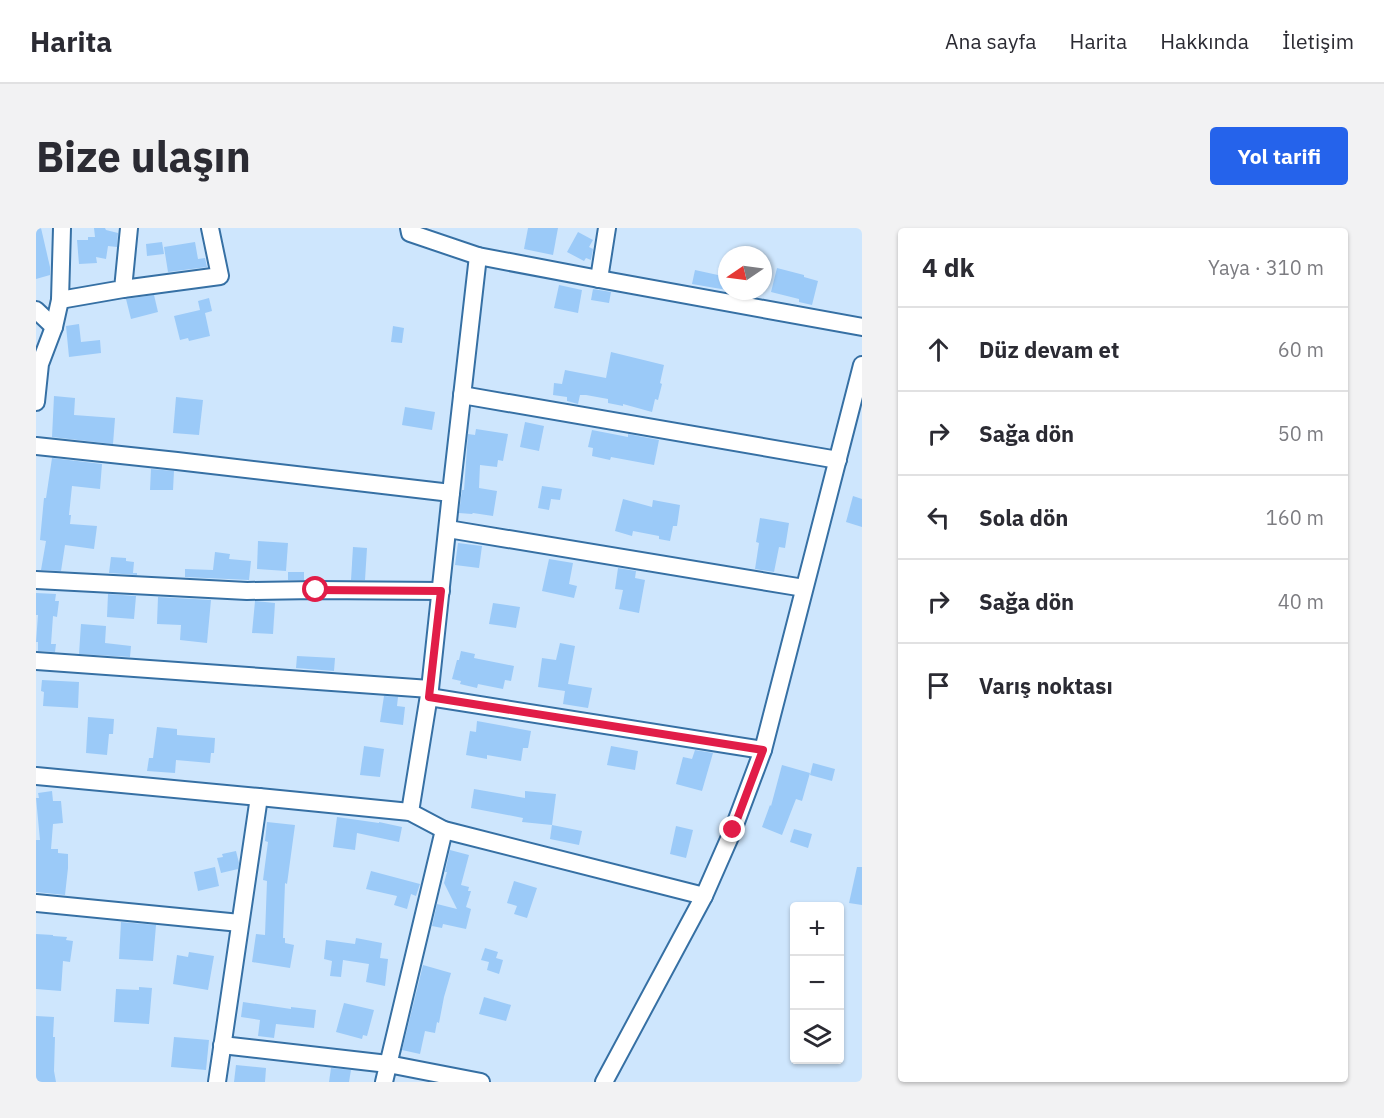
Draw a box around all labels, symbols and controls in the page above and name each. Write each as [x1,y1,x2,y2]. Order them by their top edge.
text: Harita [30,23,112,60]
text: Ana sayfa [945,27,1037,55]
text: Harita [1070,27,1127,55]
text: Hakkında [1160,27,1249,55]
text: İletişim [1282,27,1354,55]
button: Yol tarifi [1210,127,1348,185]
text: Bize ulaşın [36,129,251,184]
north arrow [718,246,772,300]
text: 4 dk [922,250,975,284]
text: Yaya · 310 m [1208,254,1324,281]
icon: ahead [922,333,955,366]
text: Düz devam et [979,335,1119,364]
text: 60 m [1278,336,1324,363]
icon: right [922,417,955,450]
text: Sağa dön [979,419,1074,448]
text: 50 m [1278,420,1324,447]
icon: left [922,501,955,534]
text: Sola dön [979,503,1068,532]
text: 160 m [1266,504,1324,531]
route start [302,576,328,602]
icon: right [922,585,955,618]
text: Sağa dön [979,587,1074,616]
text: 40 m [1278,588,1324,615]
icon: arrive [922,669,955,702]
text: Varış noktası [979,671,1113,700]
route end [719,816,745,842]
map controls [790,902,844,1064]
button: + [790,902,844,956]
button: − [790,956,844,1010]
button: layers [790,1010,844,1064]

